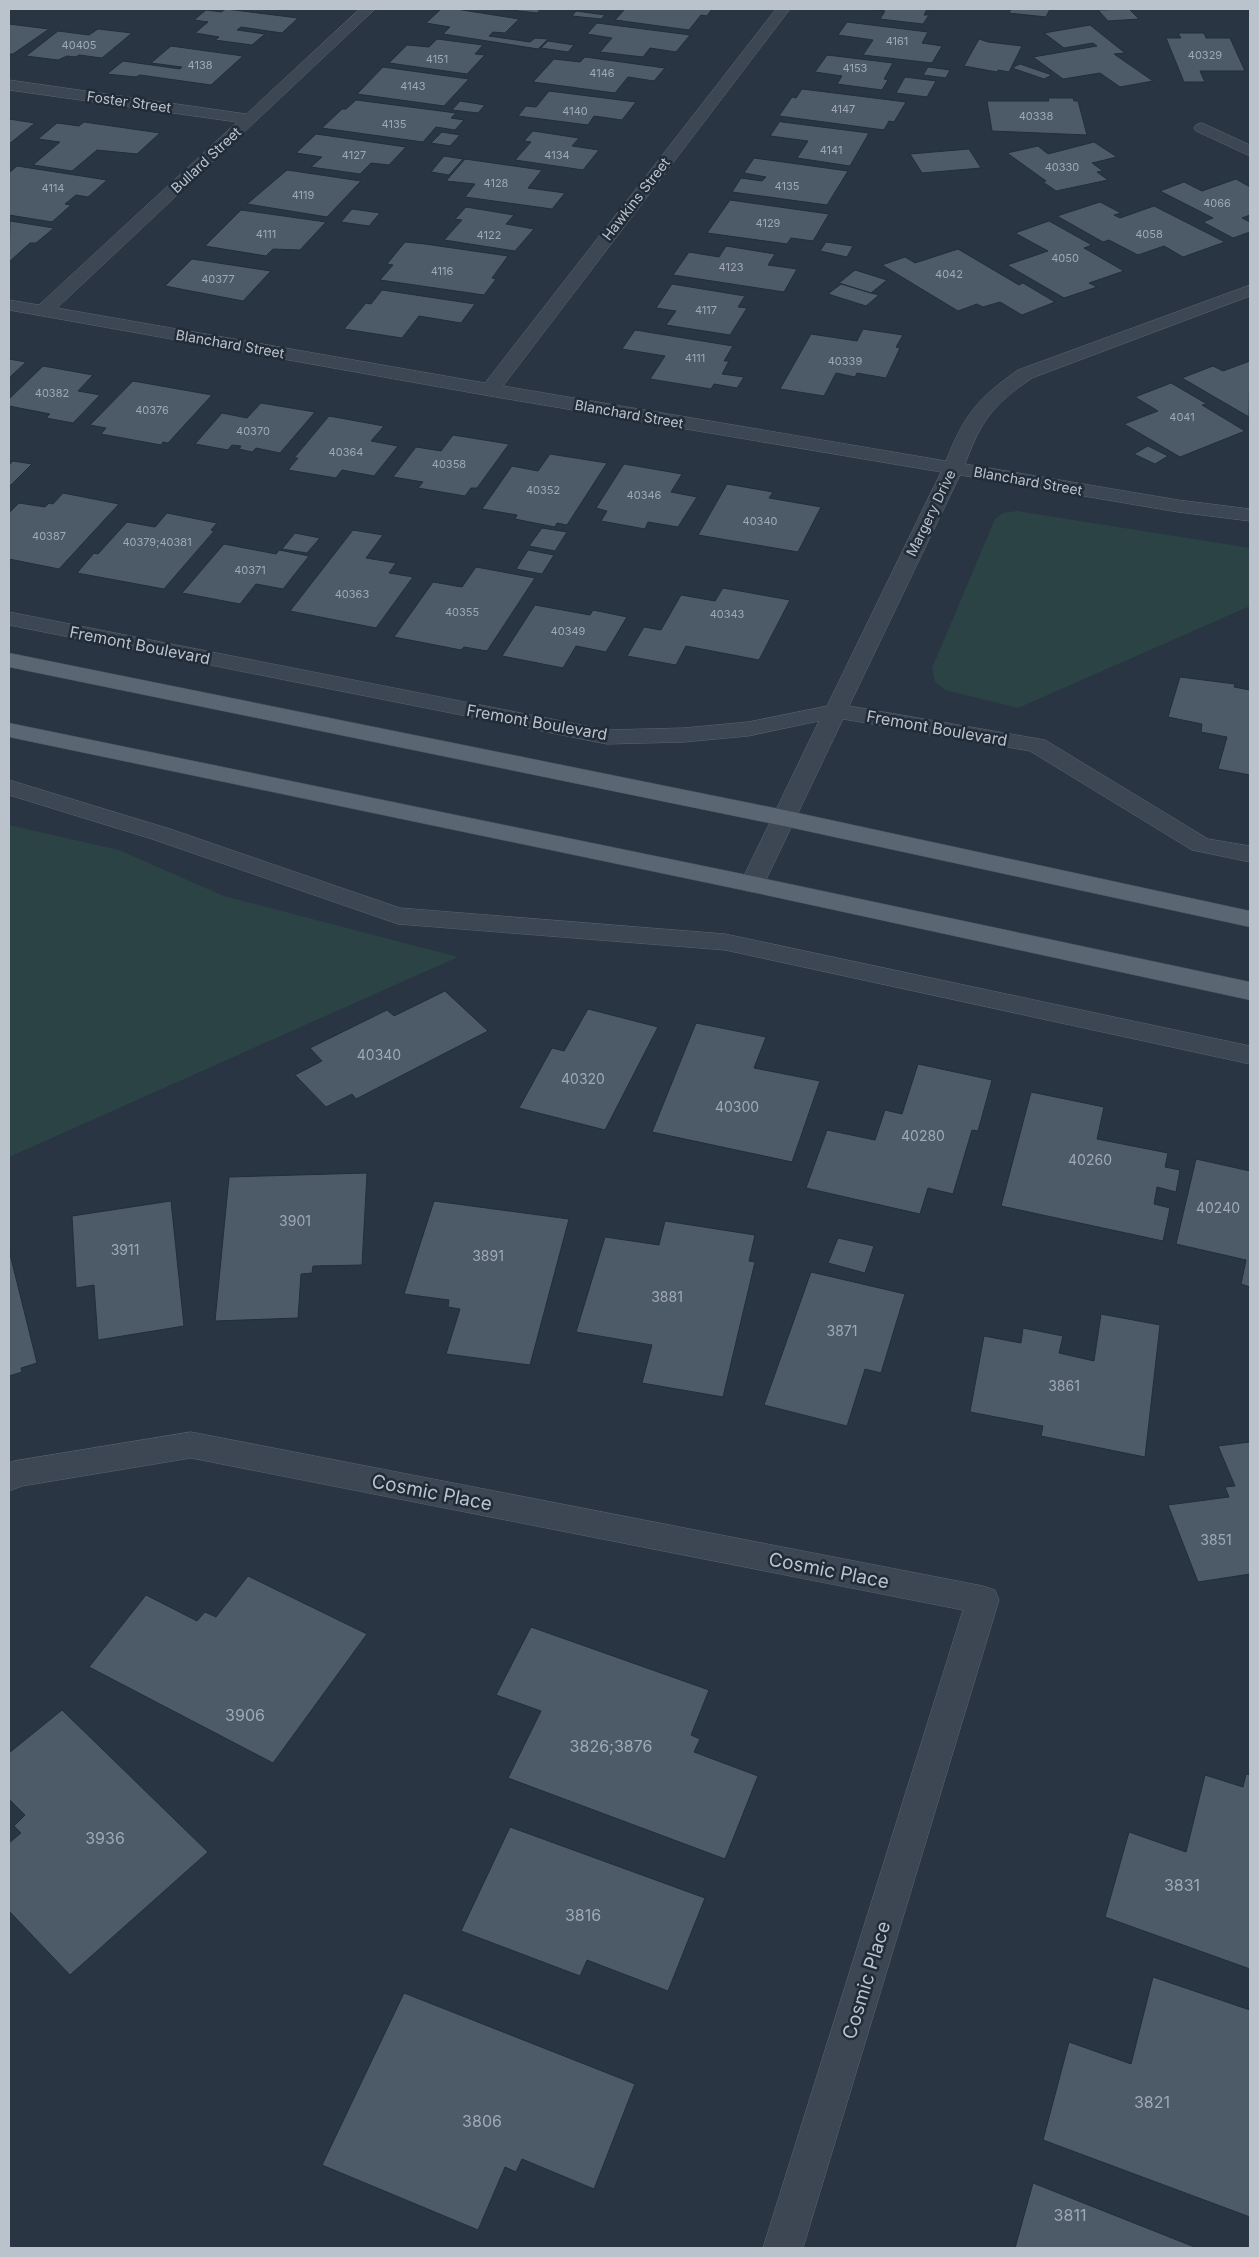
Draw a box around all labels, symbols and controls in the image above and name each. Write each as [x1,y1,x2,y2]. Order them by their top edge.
house number: 4161 [886,34,908,48]
house number: 40405 [62,38,97,52]
house number: 40329 [1188,48,1222,62]
house number: 4151 [426,52,448,66]
house number: 4138 [188,58,213,72]
house number: 4153 [843,61,868,75]
house number: 4146 [589,66,615,80]
house number: 4143 [400,79,426,93]
street label: Foster Street [86,87,173,116]
house number: 4147 [831,102,855,116]
house number: 4140 [562,104,588,118]
house number: 40338 [1019,109,1053,123]
house number: 4135 [382,117,407,131]
street label: Bullard Street [167,123,244,196]
house number: 4141 [820,143,842,157]
house number: 4127 [342,148,366,162]
house number: 4134 [544,148,570,162]
street label: Hawkins Street [598,154,673,243]
house number: 40330 [1045,160,1079,174]
house number: 4128 [484,176,509,190]
house number: 4135 [775,179,800,193]
house number: 4114 [42,181,64,195]
house number: 4119 [292,188,315,202]
house number: 4066 [1203,196,1231,210]
house number: 4129 [756,216,781,230]
house number: 4111 [256,227,276,241]
house number: 4058 [1135,227,1163,241]
house number: 4122 [477,228,501,242]
house number: 4050 [1051,251,1079,265]
house number: 4123 [719,260,744,274]
house number: 4116 [431,264,454,278]
house number: 4042 [935,267,963,281]
house number: 40377 [201,272,235,286]
house number: 4117 [695,303,717,317]
street label: Blanchard Street [175,326,286,361]
house number: 4111 [685,351,705,365]
house number: 40339 [828,354,862,368]
house number: 40382 [35,386,69,400]
street label: Blanchard Street [574,396,685,431]
house number: 40376 [135,403,169,417]
house number: 4041 [1169,410,1195,424]
house number: 40370 [236,424,270,438]
house number: 40364 [329,445,363,459]
house number: 40358 [432,457,466,471]
street label: Blanchard Street [973,463,1084,498]
street label: Margery Drive [902,467,959,559]
house number: 40352 [526,483,560,497]
house number: 40346 [627,488,662,502]
house number: 40340 [743,514,778,528]
house number: 40387 [32,529,66,543]
house number: 40379;40381 [122,535,192,549]
house number: 40371 [234,563,266,577]
house number: 40363 [335,587,369,601]
house number: 40355 [445,605,479,619]
house number: 40343 [710,607,745,621]
street label: Fremont Boulevard [68,622,212,668]
house number: 40349 [551,624,586,638]
street label: Fremont Boulevard [465,700,609,744]
street label: Fremont Boulevard [865,706,1009,750]
house number: 40340 [357,1046,401,1063]
house number: 40320 [561,1070,605,1087]
house number: 40300 [715,1098,759,1115]
house number: 40280 [901,1127,945,1144]
house number: 40260 [1068,1151,1112,1168]
house number: 40240 [1196,1199,1240,1216]
house number: 3901 [279,1212,311,1229]
house number: 3911 [111,1241,139,1258]
house number: 3891 [472,1247,504,1264]
house number: 3881 [651,1288,683,1305]
house number: 3871 [827,1322,857,1339]
house number: 3861 [1048,1377,1080,1394]
street label: Cosmic Place [370,1470,494,1515]
house number: 3851 [1200,1531,1232,1548]
street label: Cosmic Place [767,1548,891,1593]
house number: 3906 [225,1705,265,1725]
house number: 3826;3876 [570,1736,652,1756]
house number: 3936 [85,1828,125,1848]
house number: 3831 [1164,1875,1200,1895]
house number: 3816 [565,1905,601,1925]
street label: Cosmic Place [838,1918,895,2042]
house number: 3821 [1134,2092,1170,2112]
house number: 3806 [462,2111,502,2131]
house number: 3811 [1054,2205,1086,2225]

